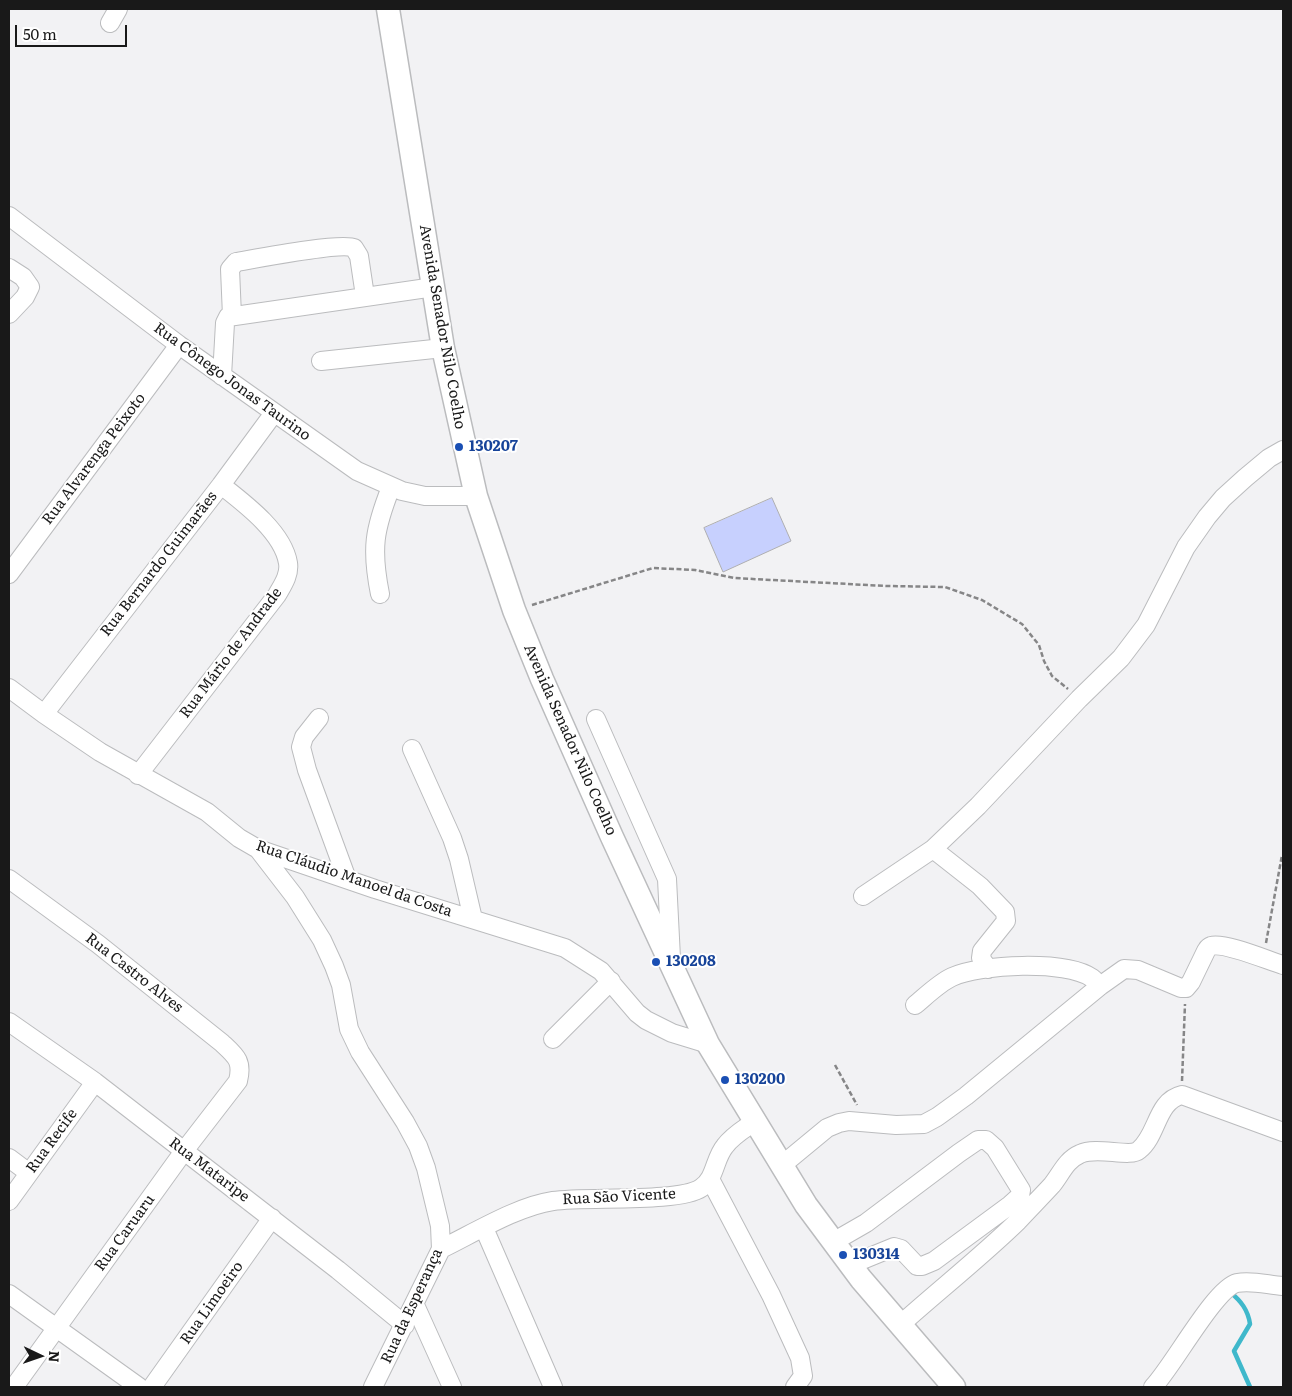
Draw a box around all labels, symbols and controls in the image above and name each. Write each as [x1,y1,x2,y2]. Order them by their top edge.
scale bar [18,15,130,47]
text: 50 m [23,22,57,45]
street label: Avenida Senador Nilo Coelho [415,223,469,431]
street label: Rua Cônego Jonas Taurino [150,319,314,445]
street label: Rua Alvarenga Peixoto [39,390,149,528]
place label: 130207 [469,438,518,456]
marker: 130207 [453,441,465,453]
street label: Rua Bernardo Guimarães [97,488,221,640]
street label: Rua Mário de Andrade [176,584,286,722]
street label: Avenida Senador Nilo Coelho [520,642,620,838]
street label: Rua Cláudio Manoel da Costa [254,837,454,921]
street label: Rua Castro Alves [82,929,186,1017]
place label: 130208 [666,953,716,971]
marker: 130208 [650,956,662,968]
place label: 130200 [735,1071,785,1089]
marker: 130200 [719,1074,731,1086]
street label: Rua Recife [23,1105,81,1177]
street label: Rua Mataripe [165,1134,253,1206]
street label: Rua São Vicente [562,1185,676,1209]
street label: Rua Caruaru [91,1191,159,1275]
street label: Rua da Esperança [377,1246,447,1366]
place label: 130314 [853,1246,900,1264]
marker: 130314 [837,1249,849,1261]
street label: Rua Limoeiro [177,1258,247,1348]
north arrow [15,1331,65,1381]
text: N [45,1350,65,1363]

